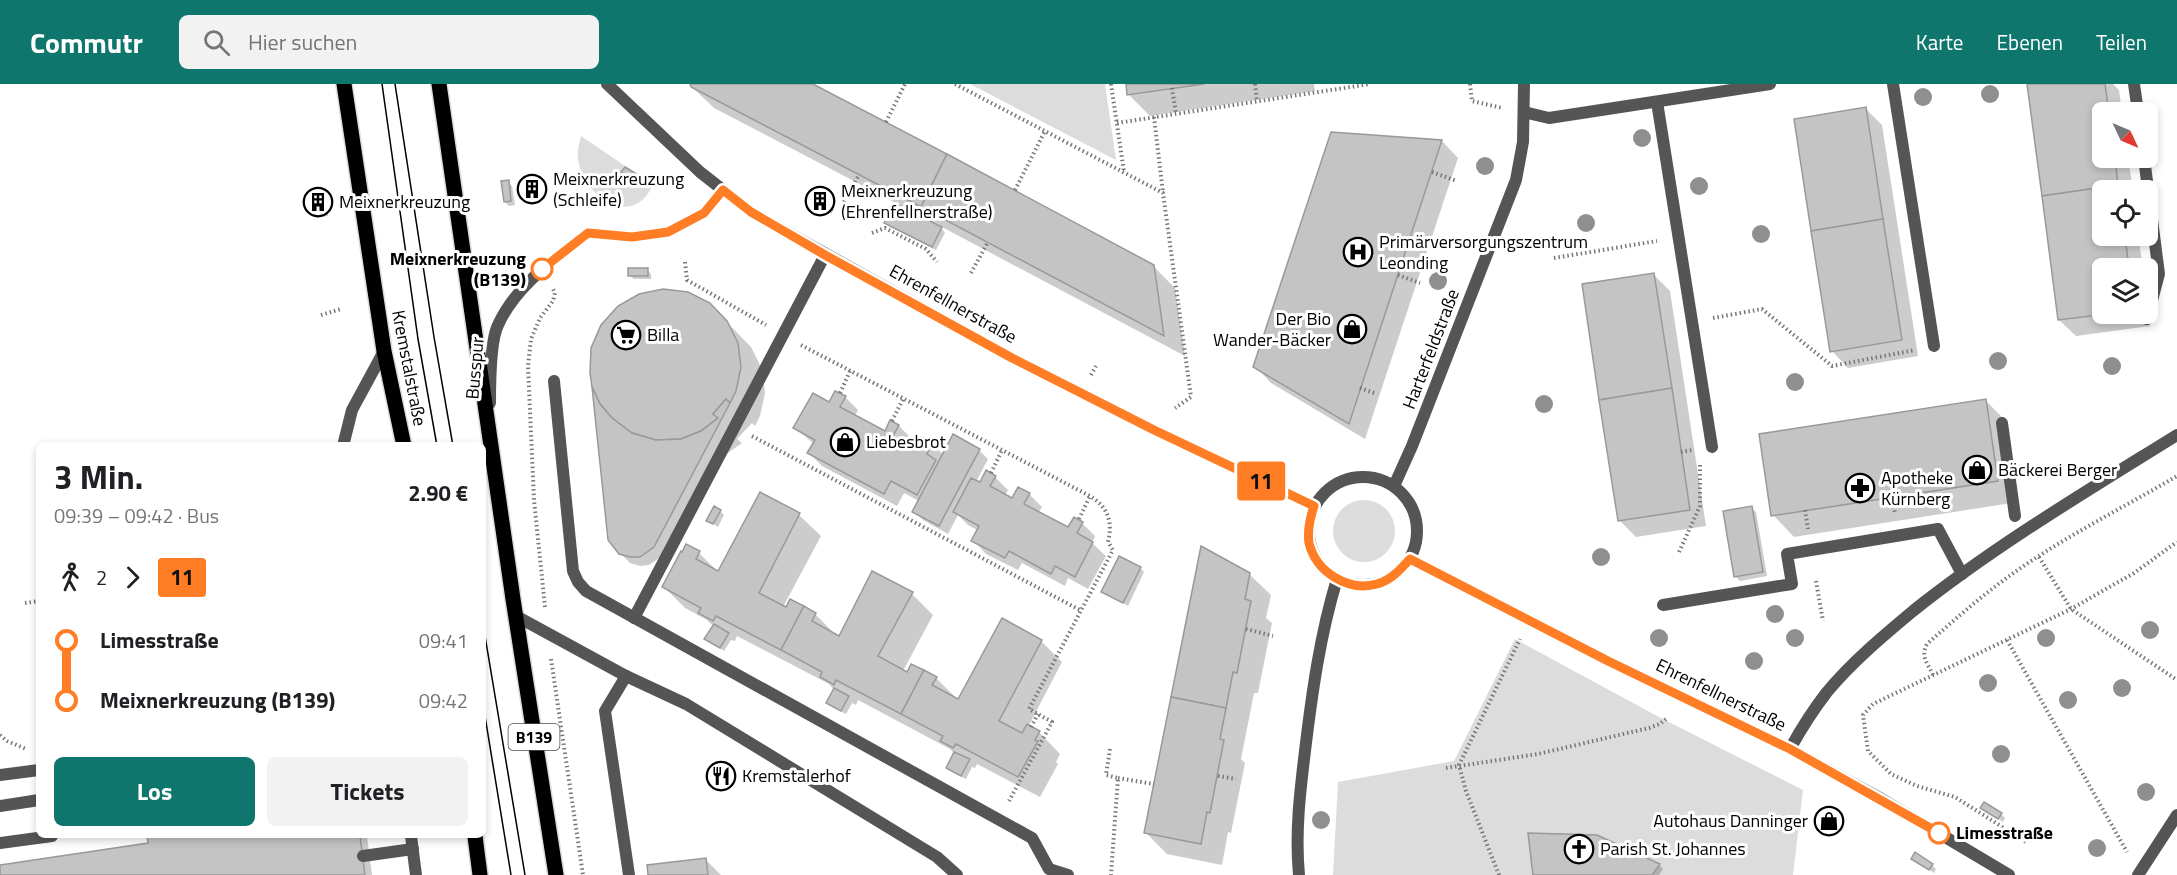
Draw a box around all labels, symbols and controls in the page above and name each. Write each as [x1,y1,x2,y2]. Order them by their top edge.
search box [179,15,599,69]
text: Commutr [30,21,143,64]
text: Hier suchen [248,25,357,59]
icon: search [200,26,233,59]
text: Karte [1916,26,1963,58]
text: Ebenen [1996,26,2063,58]
text: Teilen [2096,26,2147,58]
north arrow [2092,102,2158,168]
map controls [2092,102,2158,324]
place label: Meixnerkreuzung (Schleife) [553,165,684,213]
building icon: Meixnerkreuzung (Schleife) [516,173,548,205]
place label: Meixnerkreuzung (Ehrenfellnerstraße) [841,177,992,225]
button: locate [2092,180,2158,246]
building icon: Meixnerkreuzung (Ehrenfellnerstraße) [804,185,836,217]
building icon: Meixnerkreuzung [302,186,334,218]
place label: Meixnerkreuzung [339,188,470,215]
place label: Primärversorgungszentrum Leonding [1379,228,1588,276]
hospital icon: Primärversorgungszentrum Leonding [1342,236,1374,268]
place label: Meixnerkreuzung (B139) [390,245,526,293]
street label: Ehrenfellnerstraße [885,257,1022,350]
marker: Meixnerkreuzung (B139) [531,258,553,280]
button: layers [2092,258,2158,324]
street label: Harterfeldstraße [1395,285,1466,413]
place label: Der Bio Wander-Bäcker [1213,305,1331,353]
street label: Kremstalstraße [385,308,434,428]
shop icon: Der Bio Wander-Bäcker [1336,313,1368,345]
supermarket icon: Billa [610,319,642,351]
place label: Billa [647,321,679,348]
street label: Busspur [458,336,491,400]
shop icon: Liebesbrot [829,426,861,458]
place label: Liebesbrot [866,428,947,455]
text: 3 Min. [54,452,143,502]
shop icon: Bäckerei Berger [1961,454,1993,486]
place label: Bäckerei Berger [1998,456,2117,483]
line badge: 11 [1234,462,1288,500]
place label: Apotheke Kürnberg [1881,464,1953,512]
text: 11 [1249,465,1273,497]
pharmacy icon: Apotheke Kürnberg [1844,472,1876,504]
text: 2.90 € [408,476,468,510]
text: 09:39 – 09:42 · Bus [54,500,219,531]
icon: walk [54,561,87,594]
icon: forward [116,561,149,594]
text: 11 [170,561,194,593]
text: 2 [96,562,107,593]
text: Limesstraße [100,623,219,657]
text: 09:41 [419,625,468,656]
street label: Ehrenfellnerstraße [1652,651,1791,738]
text: Meixnerkreuzung (B139) [100,683,335,717]
text: 09:42 [419,685,468,716]
road number: B139 [508,724,560,750]
button: Los [54,757,255,826]
button: Tickets [267,757,468,826]
restaurant icon: Kremstalerhof [705,760,737,792]
place label: Kremstalerhof [742,762,851,789]
shop icon: Autohaus Danninger [1813,805,1845,837]
place label: Autohaus Danninger [1653,807,1808,834]
place label: Limesstraße [1956,819,2053,846]
marker: Limesstraße [1928,822,1950,844]
church icon: Parish St. Johannes [1563,833,1595,865]
place label: Parish St. Johannes [1600,835,1746,862]

